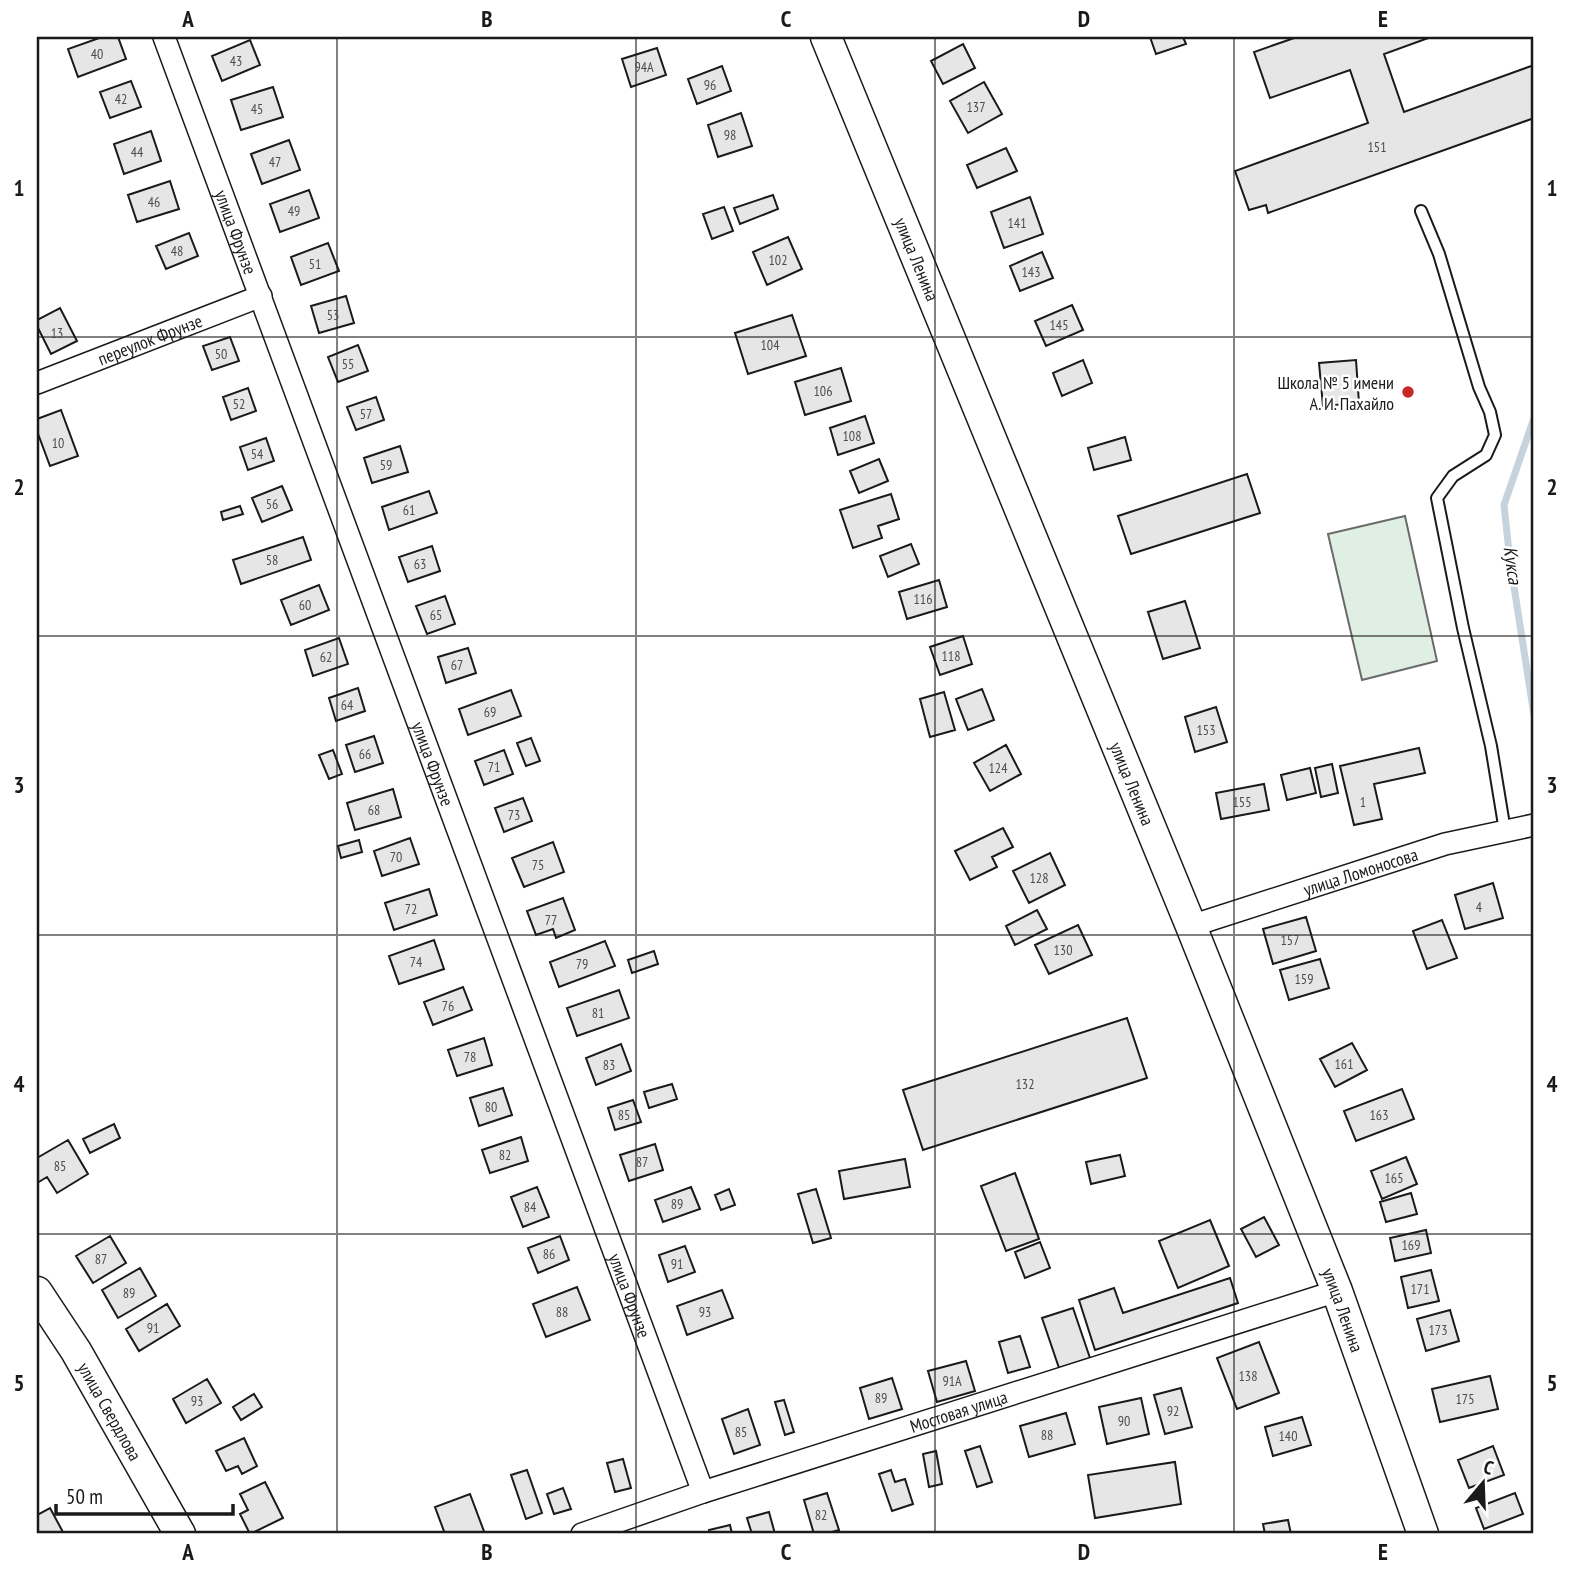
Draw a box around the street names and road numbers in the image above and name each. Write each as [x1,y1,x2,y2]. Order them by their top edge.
street label: улица Фрунзе [210,187,262,277]
street label: улица Ленина [890,214,945,304]
street label: переулок Фрунзе [94,309,205,370]
street label: улица Фрунзе [407,718,459,809]
street label: улица Ленина [1105,738,1160,829]
street label: улица Ломоносова [1300,842,1420,900]
street label: улица Фрунзе [604,1250,656,1341]
street label: улица Ленина [1317,1264,1369,1355]
street label: улица Свердлова [73,1358,147,1464]
street label: Мостовая улица [907,1385,1010,1437]

